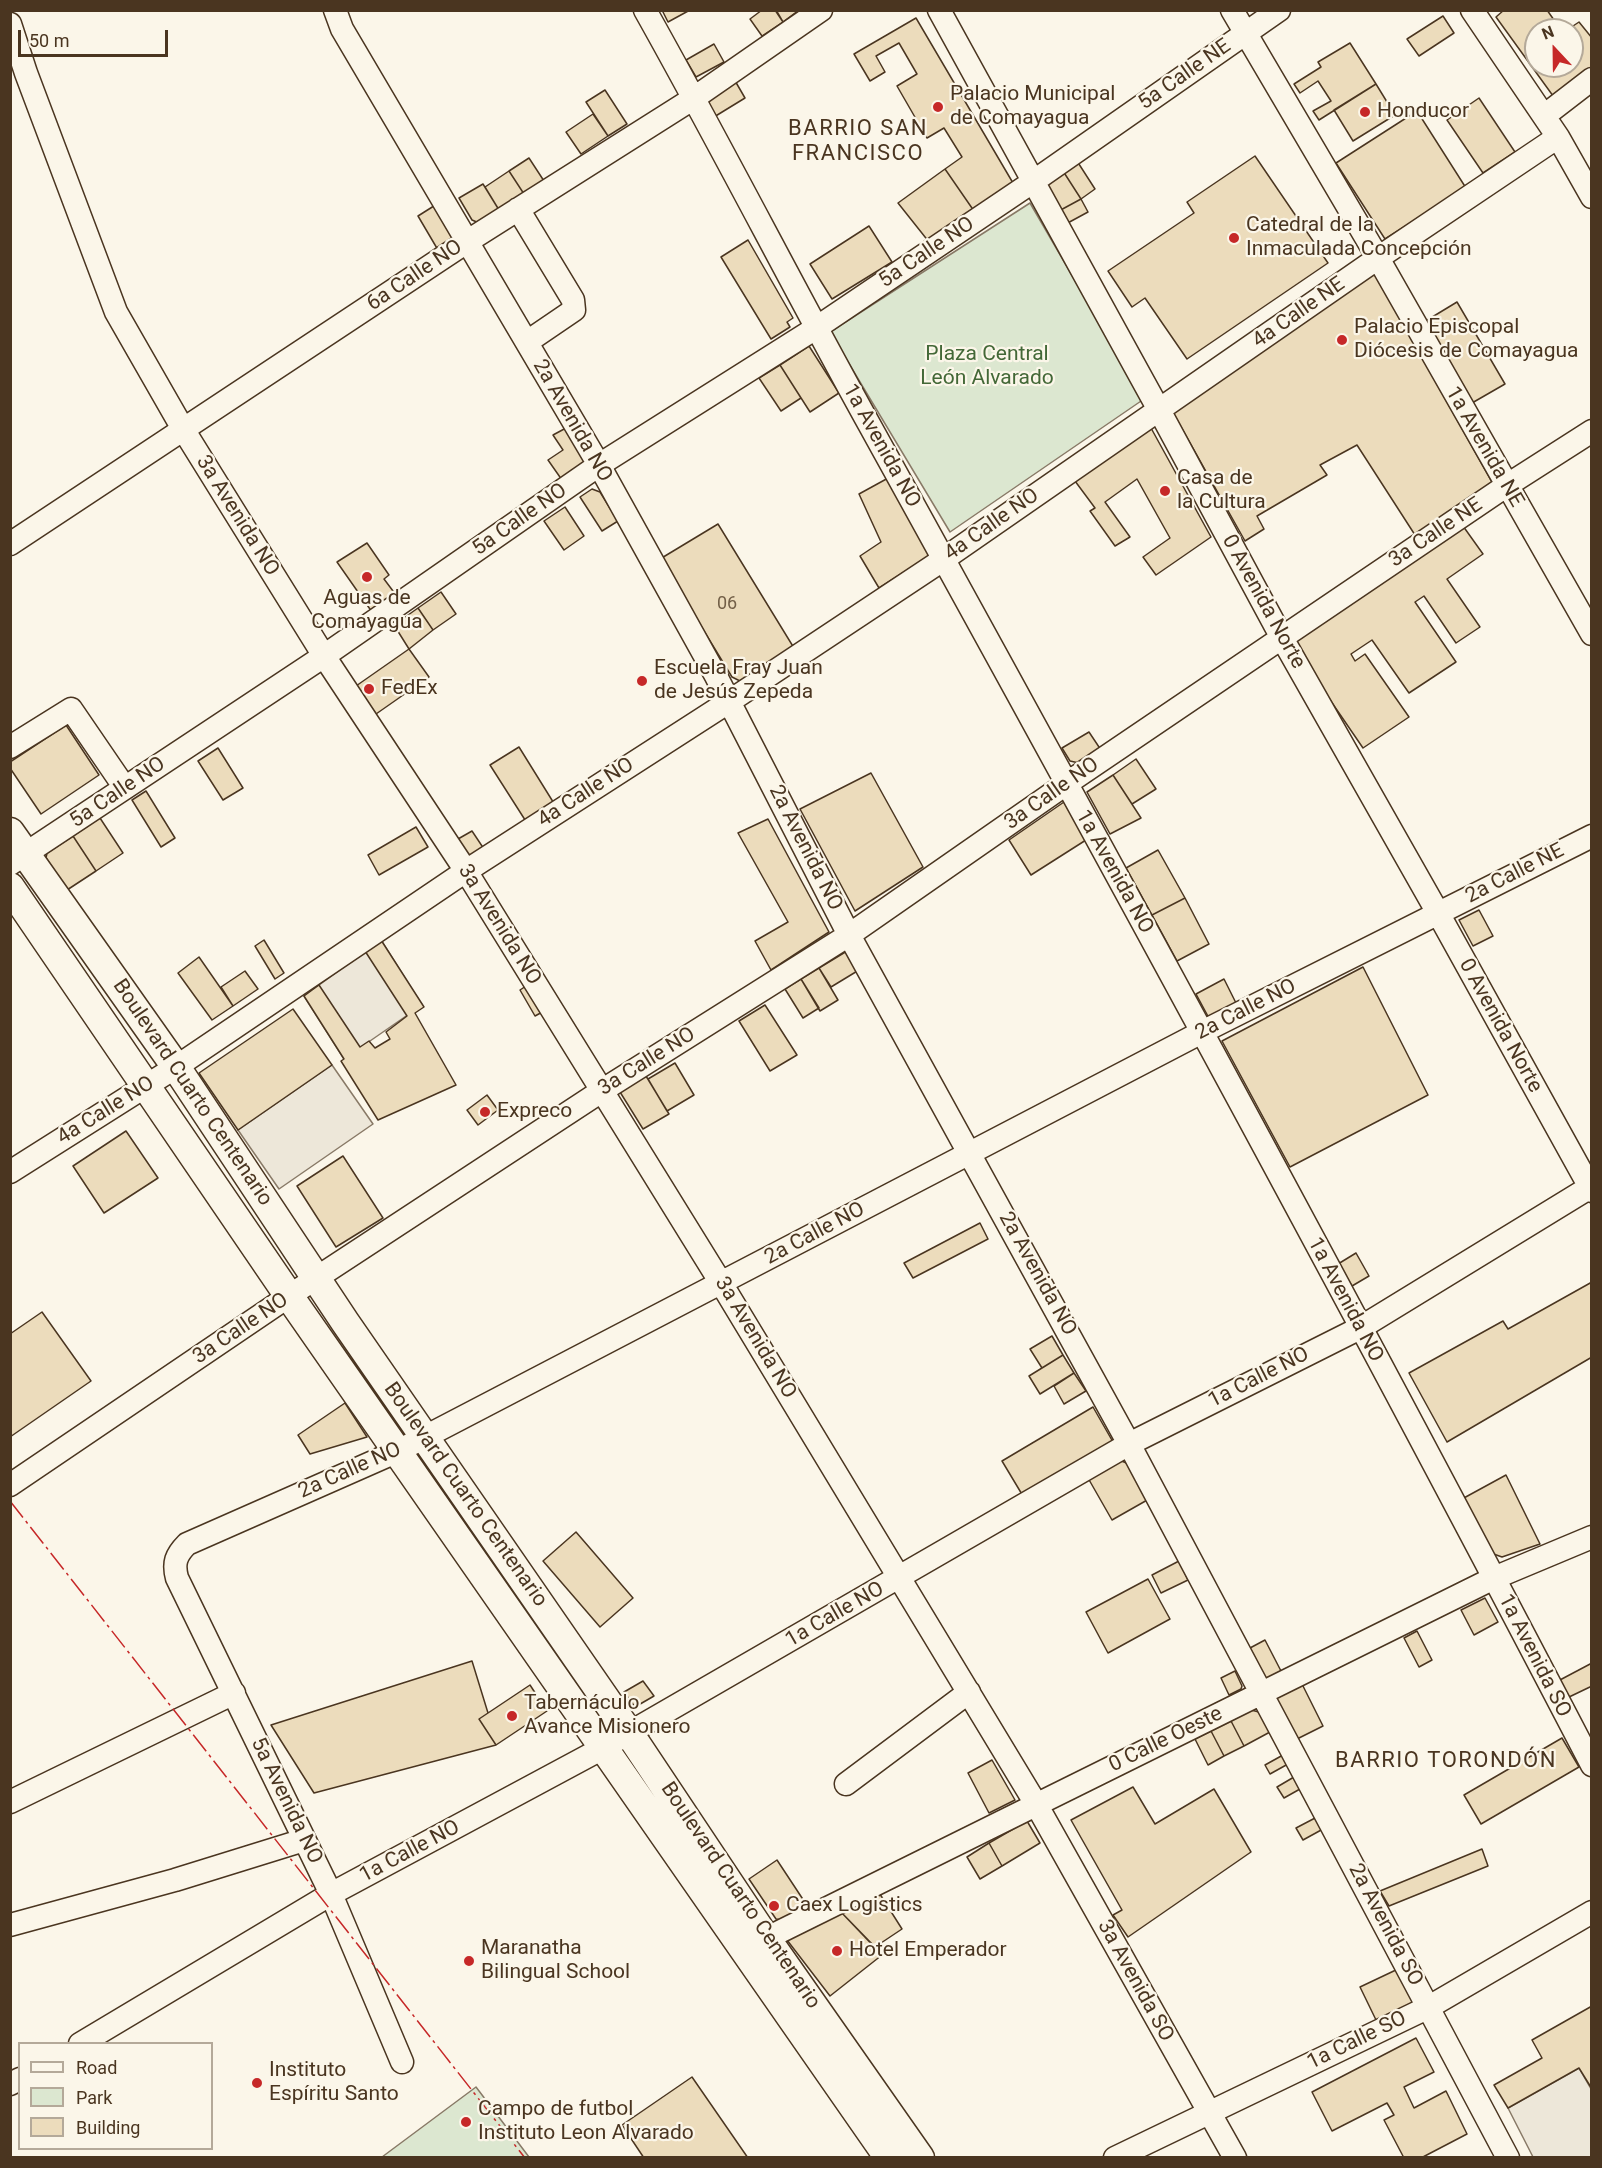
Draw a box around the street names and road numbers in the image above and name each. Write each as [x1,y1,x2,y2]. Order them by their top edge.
street label: 5a Calle NE [1134,34,1236,116]
street label: 5a Calle NO [875,212,979,294]
street label: 6a Calle NO [363,235,467,317]
street label: 4a Calle NE [1248,272,1350,354]
street label: 2a Avenida NO [527,355,617,487]
street label: 1a Avenida NO [837,380,925,512]
street label: 1a Avenida NE [1439,382,1529,512]
street label: 3a Avenida NO [190,451,284,581]
street label: 5a Calle NO [468,478,572,562]
street label: 4a Calle NO [940,483,1044,567]
street label: 3a Calle NE [1385,493,1487,573]
street label: 0 Avenida Norte [1216,531,1310,673]
street label: 5a Calle NO [66,752,170,834]
street label: 3a Calle NO [1000,752,1104,836]
street label: 4a Calle NO [533,753,639,833]
street label: 2a Avenida NO [763,781,847,915]
street label: 1a Avenida NO [1070,806,1158,938]
street label: 2a Calle NE [1462,838,1568,910]
street label: 3a Avenida NO [452,860,546,990]
street label: 0 Avenida Norte [1453,955,1547,1097]
street label: 2a Calle NO [1191,974,1301,1046]
street label: Boulevard Cuarto Centenario [107,975,277,1211]
street label: 3a Calle NO [594,1022,700,1102]
street label: 4a Calle NO [53,1071,159,1151]
street label: 2a Calle NO [761,1197,869,1271]
street label: 2a Avenida NO [993,1208,1081,1340]
street label: 1a Avenida NO [1302,1233,1388,1367]
street label: 3a Avenida NO [709,1273,801,1403]
street label: 3a Calle NO [189,1288,293,1370]
street label: 1a Calle NO [1204,1342,1314,1414]
street label: Boulevard Cuarto Centenario [378,1378,552,1612]
street label: 2a Calle NO [295,1437,405,1505]
street label: 1a Calle NO [781,1577,889,1653]
street label: 1a Avenida SO [1492,1590,1576,1722]
street label: 0 Calle Oeste [1105,1702,1227,1778]
street label: 5a Avenida NO [245,1734,327,1868]
street label: Boulevard Cuarto Centenario [655,1778,825,2014]
street label: 1a Calle NO [356,1815,464,1889]
street label: 2a Avenida SO [1342,1860,1428,1990]
street label: 3a Avenida SO [1091,1916,1179,2046]
street label: 1a Calle SO [1303,2006,1411,2076]

